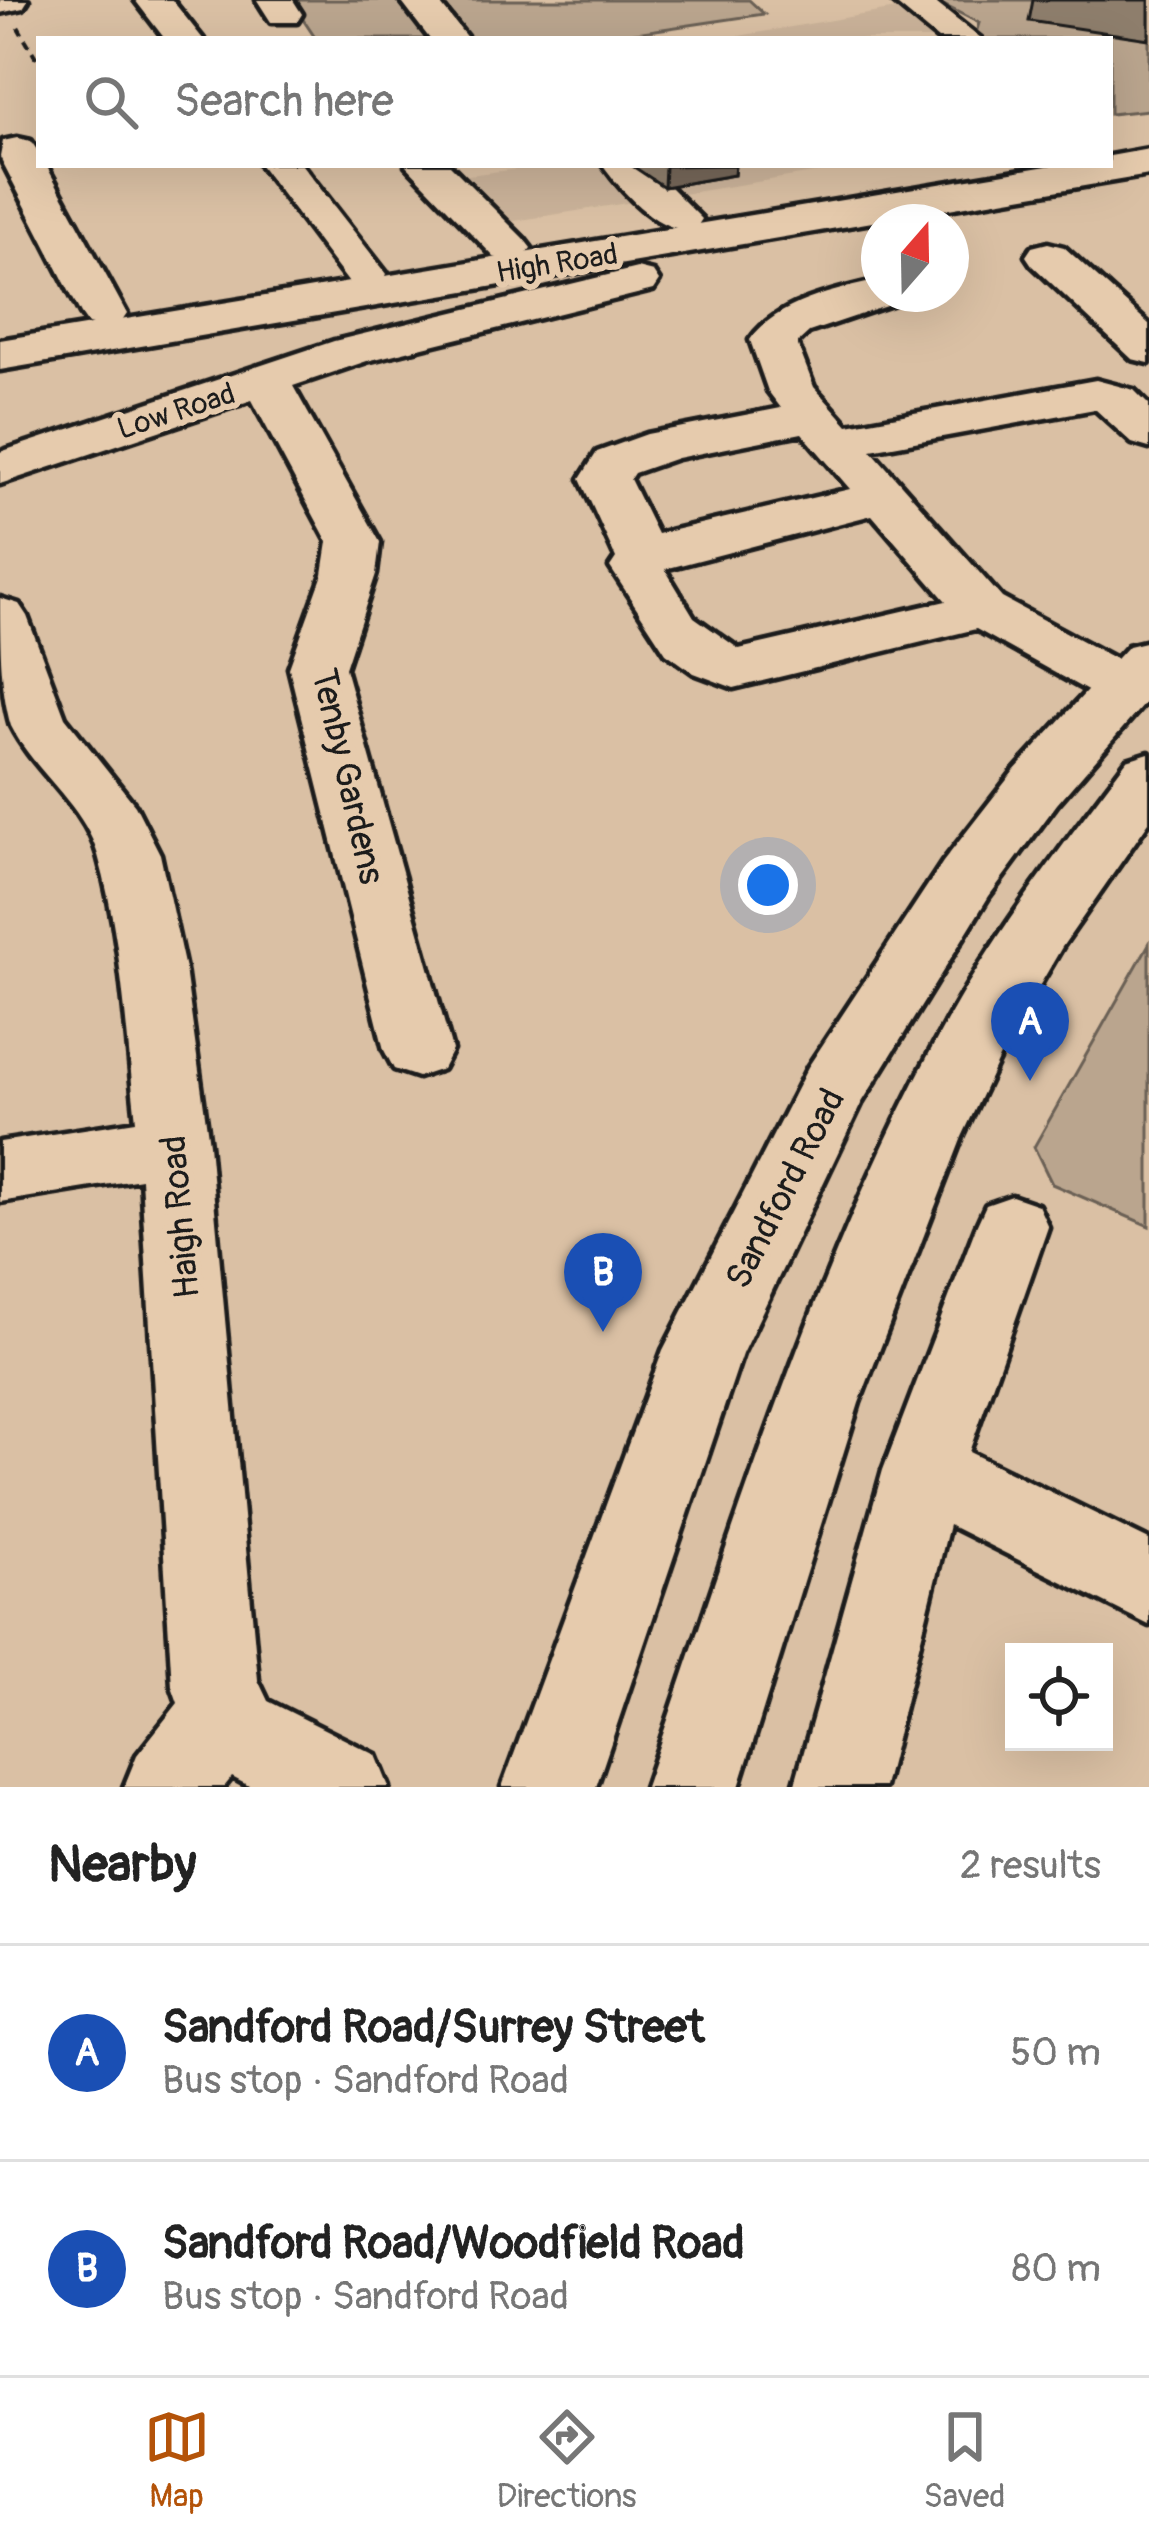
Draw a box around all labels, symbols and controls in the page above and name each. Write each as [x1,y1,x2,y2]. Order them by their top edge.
search box [36,36,1113,168]
icon: search [78,69,144,135]
text: Search here [174,74,394,130]
north arrow [861,204,969,312]
street label: High Road [494,236,620,291]
street label: Low Road [113,375,240,448]
street label: Tenby Gardens [301,664,394,888]
your location [738,855,798,915]
pin: A [991,982,1069,1081]
street label: Sandford Road [716,1081,855,1296]
street label: Haigh Road [151,1133,210,1300]
pin: B [564,1233,642,1332]
map controls [1005,1643,1113,1751]
button: locate [1005,1643,1113,1751]
text: Nearby [48,1833,196,1897]
text: 2 results [960,1841,1101,1890]
text: Sandford Road/Surrey Street [162,2000,705,2056]
text: A [74,2028,100,2077]
text: 50 m [1010,2028,1101,2077]
text: Bus stop · Sandford Road [162,2056,569,2105]
text: Sandford Road/Woodfield Road [162,2216,744,2272]
text: B [76,2244,98,2293]
text: 80 m [1012,2244,1101,2293]
text: Bus stop · Sandford Road [162,2272,569,2321]
tab: Map [144,2404,210,2517]
tab: Directions [497,2404,637,2517]
tab: Saved [924,2404,1005,2517]

